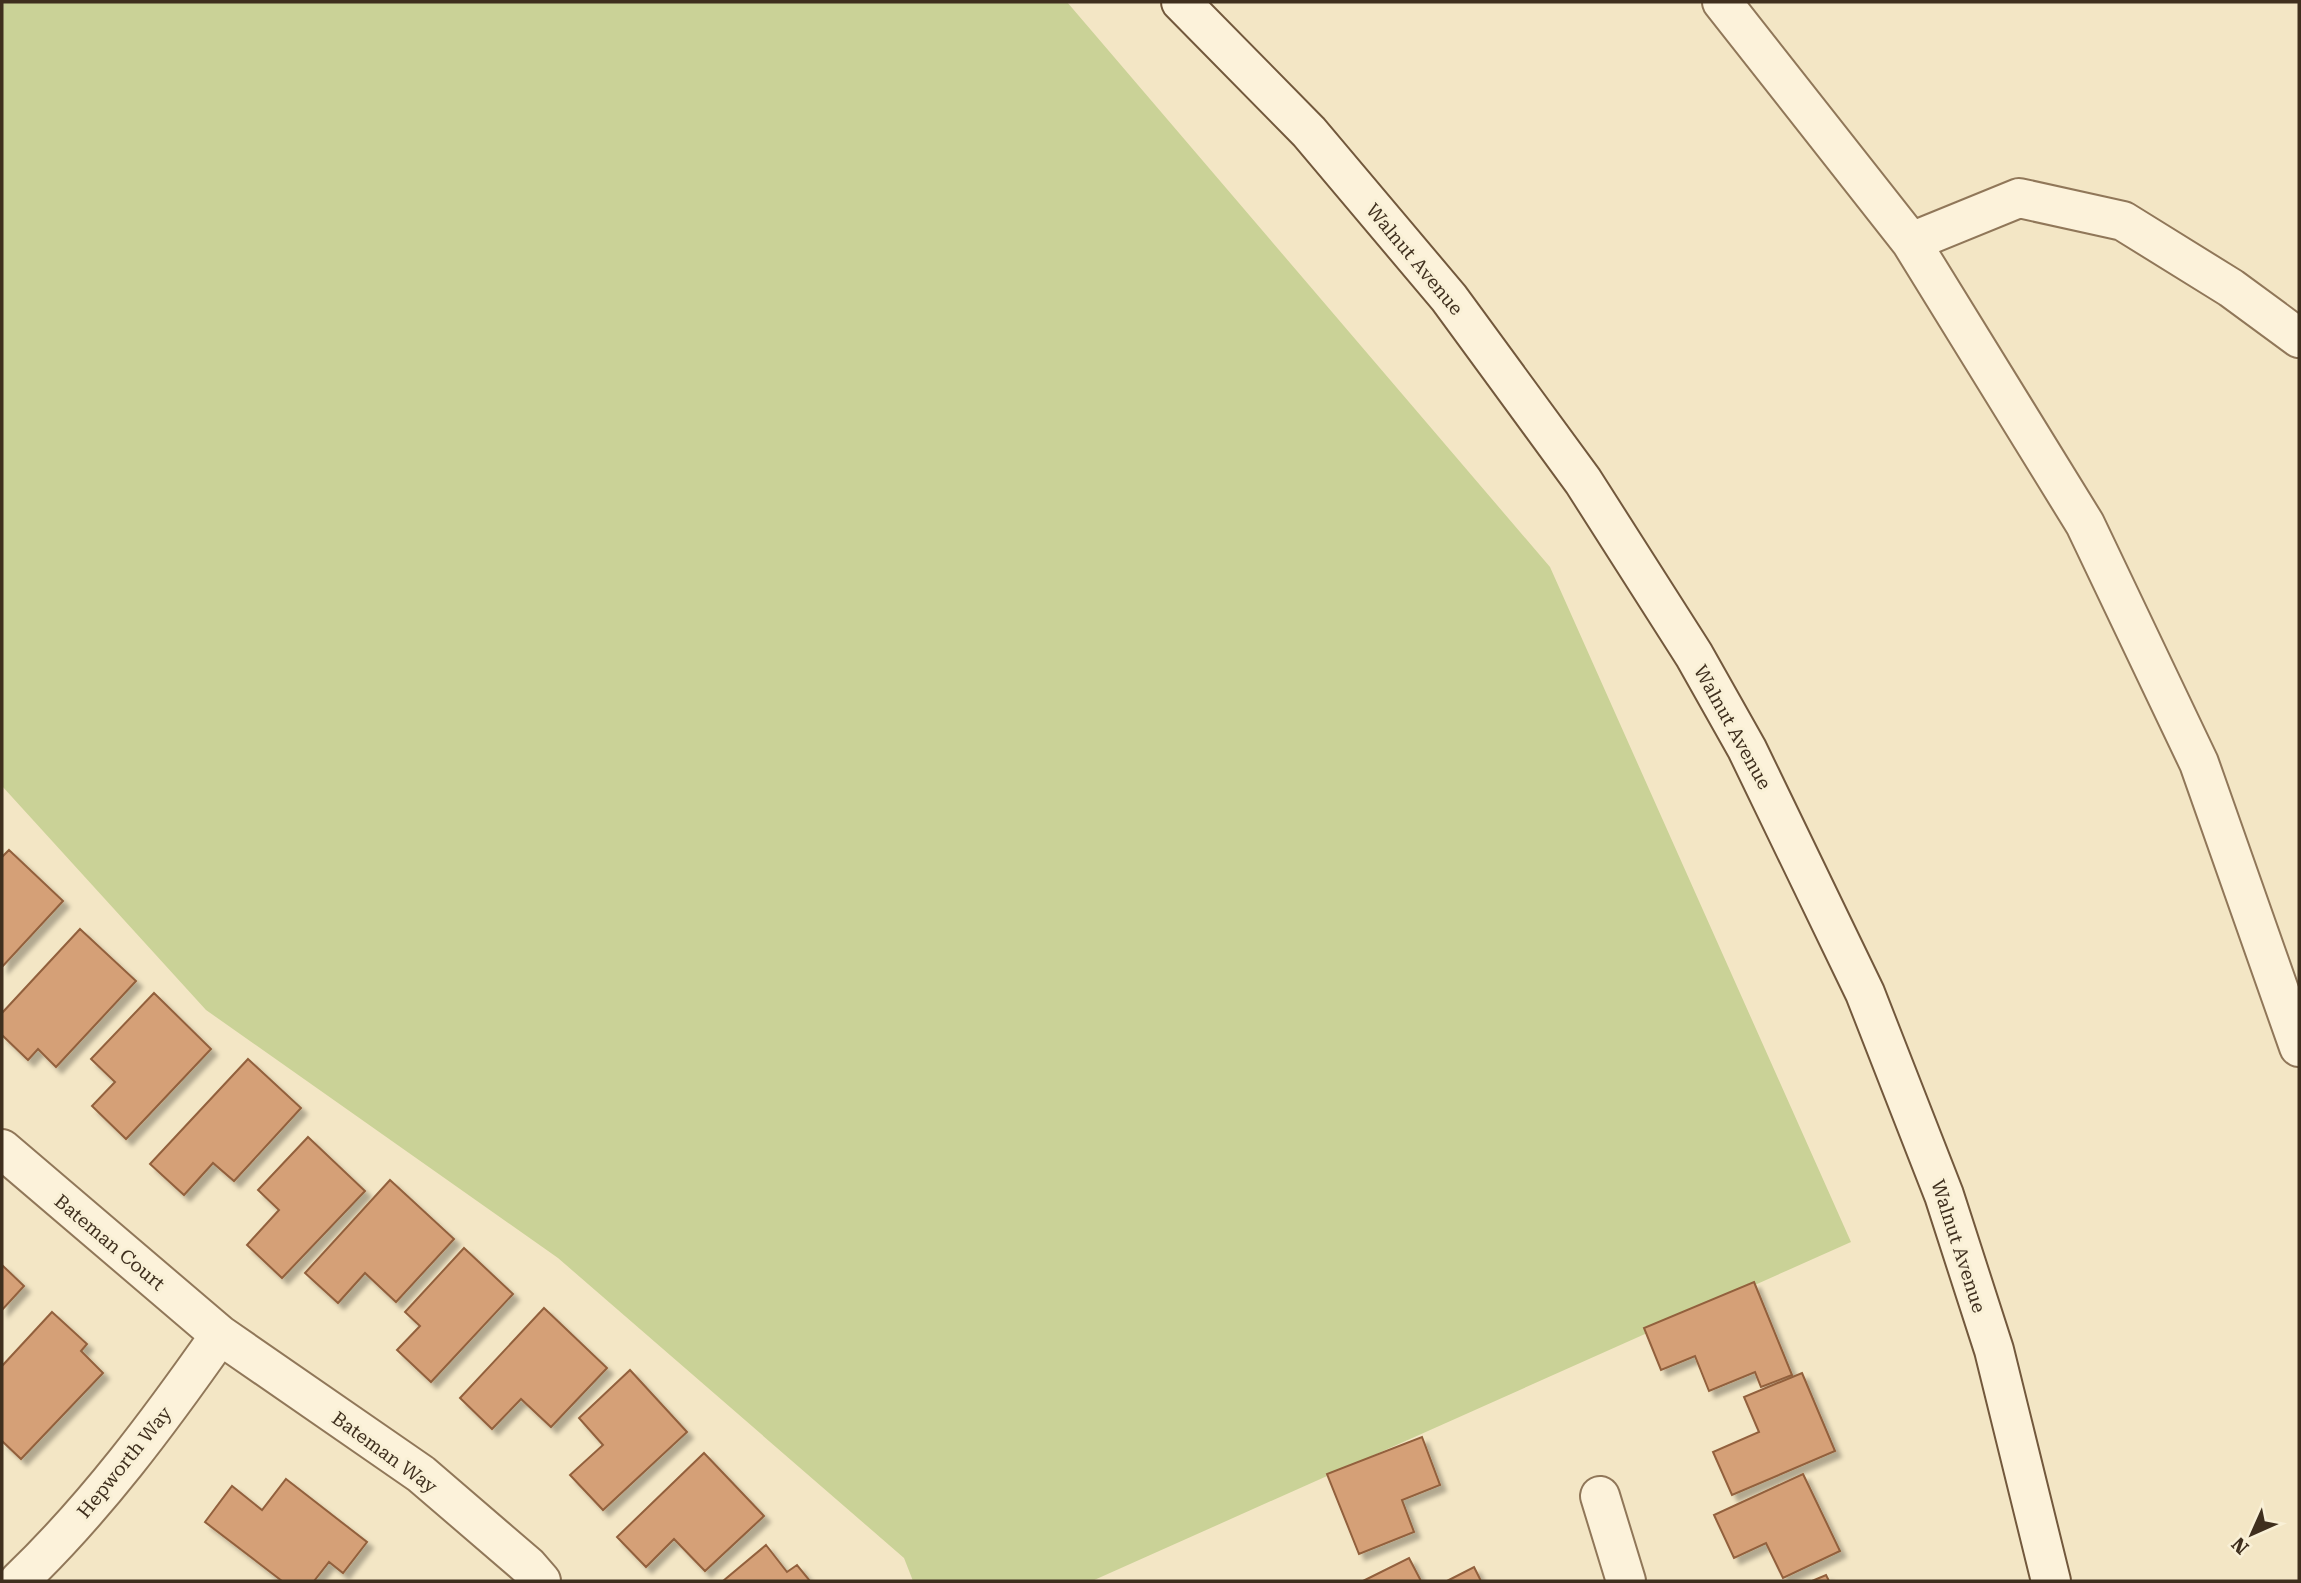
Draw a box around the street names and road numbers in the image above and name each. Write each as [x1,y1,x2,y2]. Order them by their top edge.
street label: Walnut Avenue [1361,199,1468,320]
street label: Walnut Avenue [1689,661,1776,793]
street label: Walnut Avenue [1926,1177,1991,1316]
street label: Bateman Court [50,1189,170,1295]
street label: Hepworth Way [72,1401,177,1523]
street label: Bateman Way [328,1407,442,1499]

